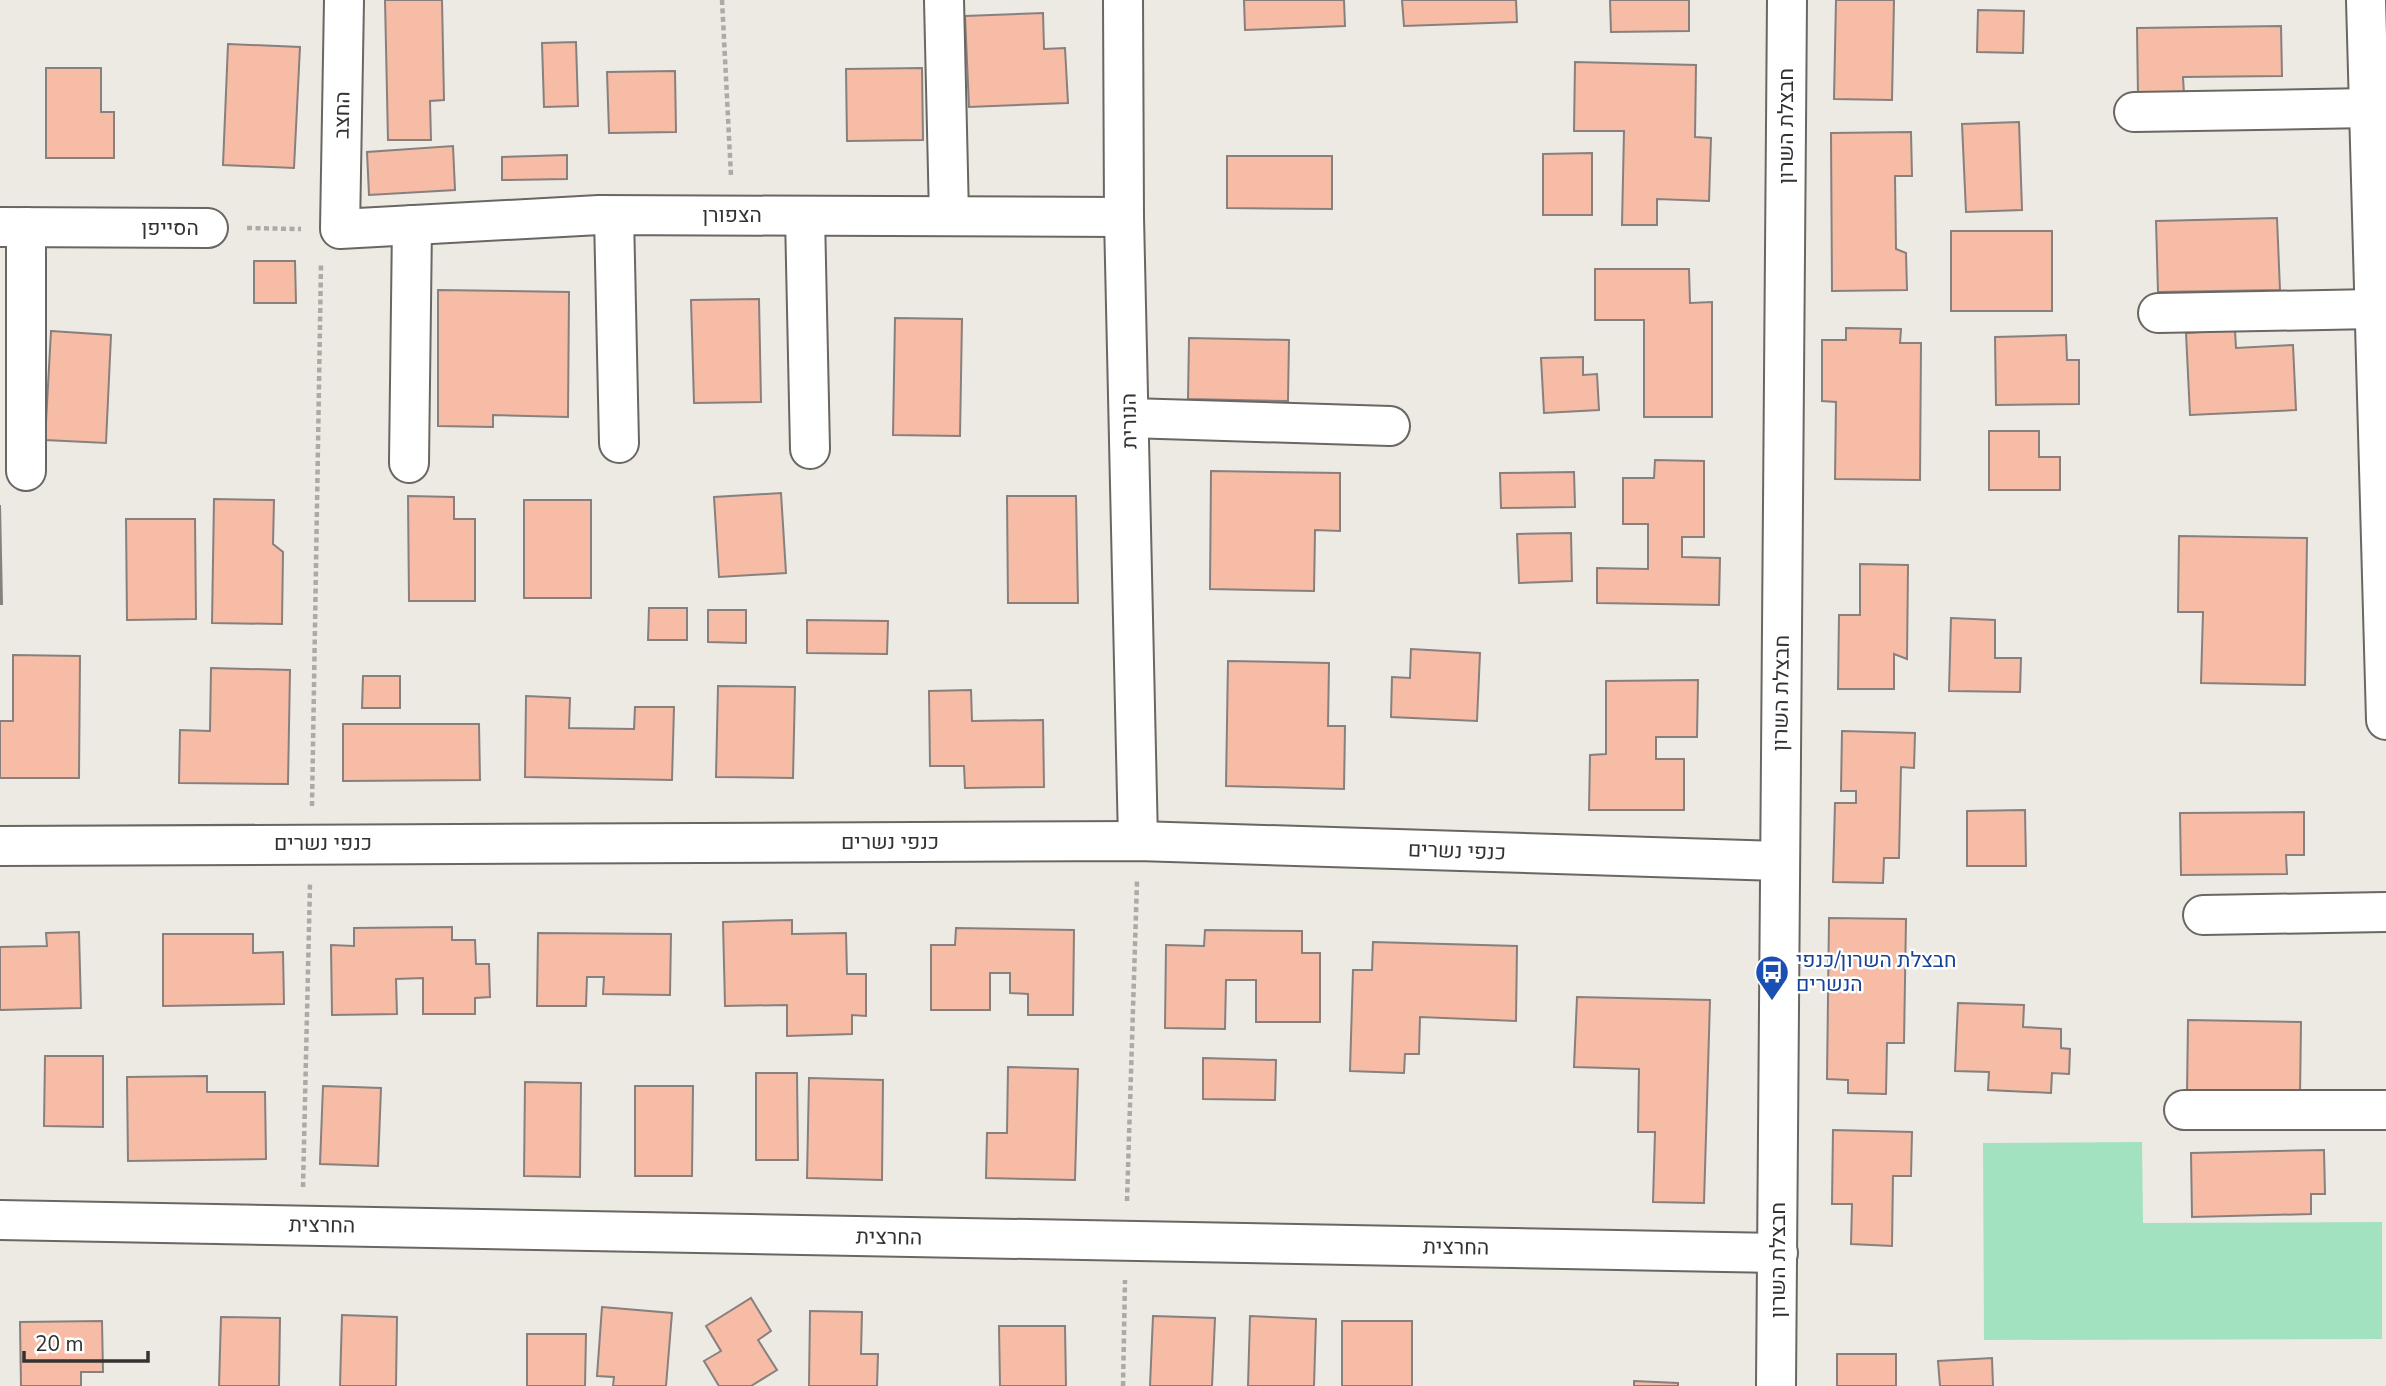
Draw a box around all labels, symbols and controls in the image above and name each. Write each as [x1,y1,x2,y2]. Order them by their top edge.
street label: חבצלת השרון [1772,68,1800,184]
street label: החצב [328,91,356,139]
street label: הצפורן [702,201,762,229]
street label: הסייפן [141,214,199,242]
street label: הנורית [1115,393,1143,449]
street label: חבצלת השרון [1766,635,1796,751]
street label: כנפי נשרים [841,828,939,856]
street label: כנפי נשרים [274,829,372,857]
street label: כנפי נשרים [1408,835,1506,867]
place label: חבצלת השרון/כנפי הנשרים [1796,946,1956,998]
bus stop icon: חבצלת השרון/כנפי הנשרים [1753,953,1791,1002]
street label: חבצלת השרון [1764,1202,1792,1318]
street label: החרצית [289,1210,355,1240]
street label: החרצית [856,1222,922,1252]
street label: החרצית [1423,1232,1489,1262]
scale bar [24,1320,149,1364]
text: 20 m [35,1330,84,1358]

